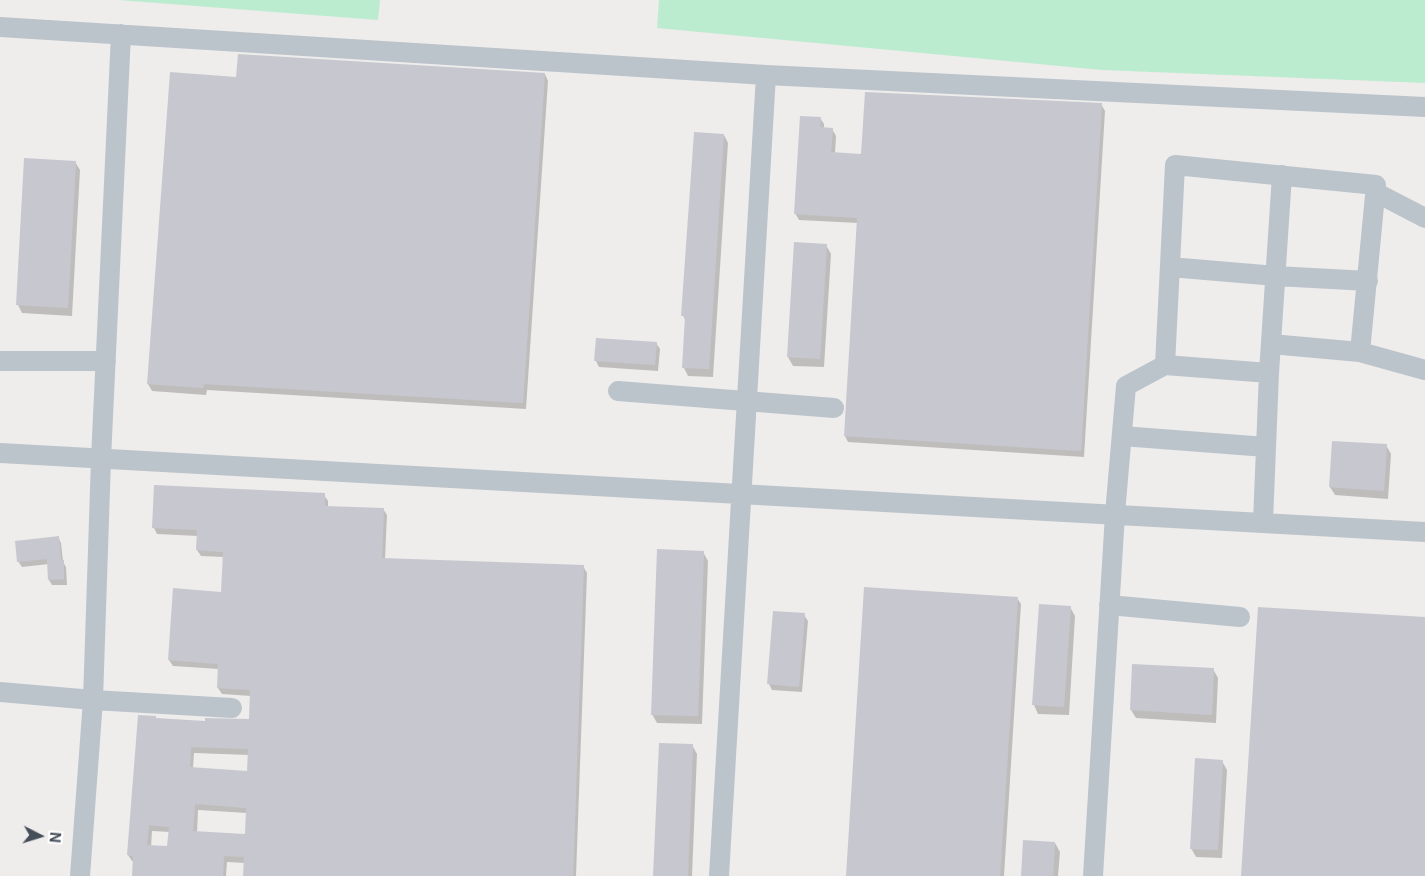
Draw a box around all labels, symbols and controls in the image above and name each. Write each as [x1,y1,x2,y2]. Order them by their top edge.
north arrow [15,811,65,861]
text: N [47,831,64,843]

